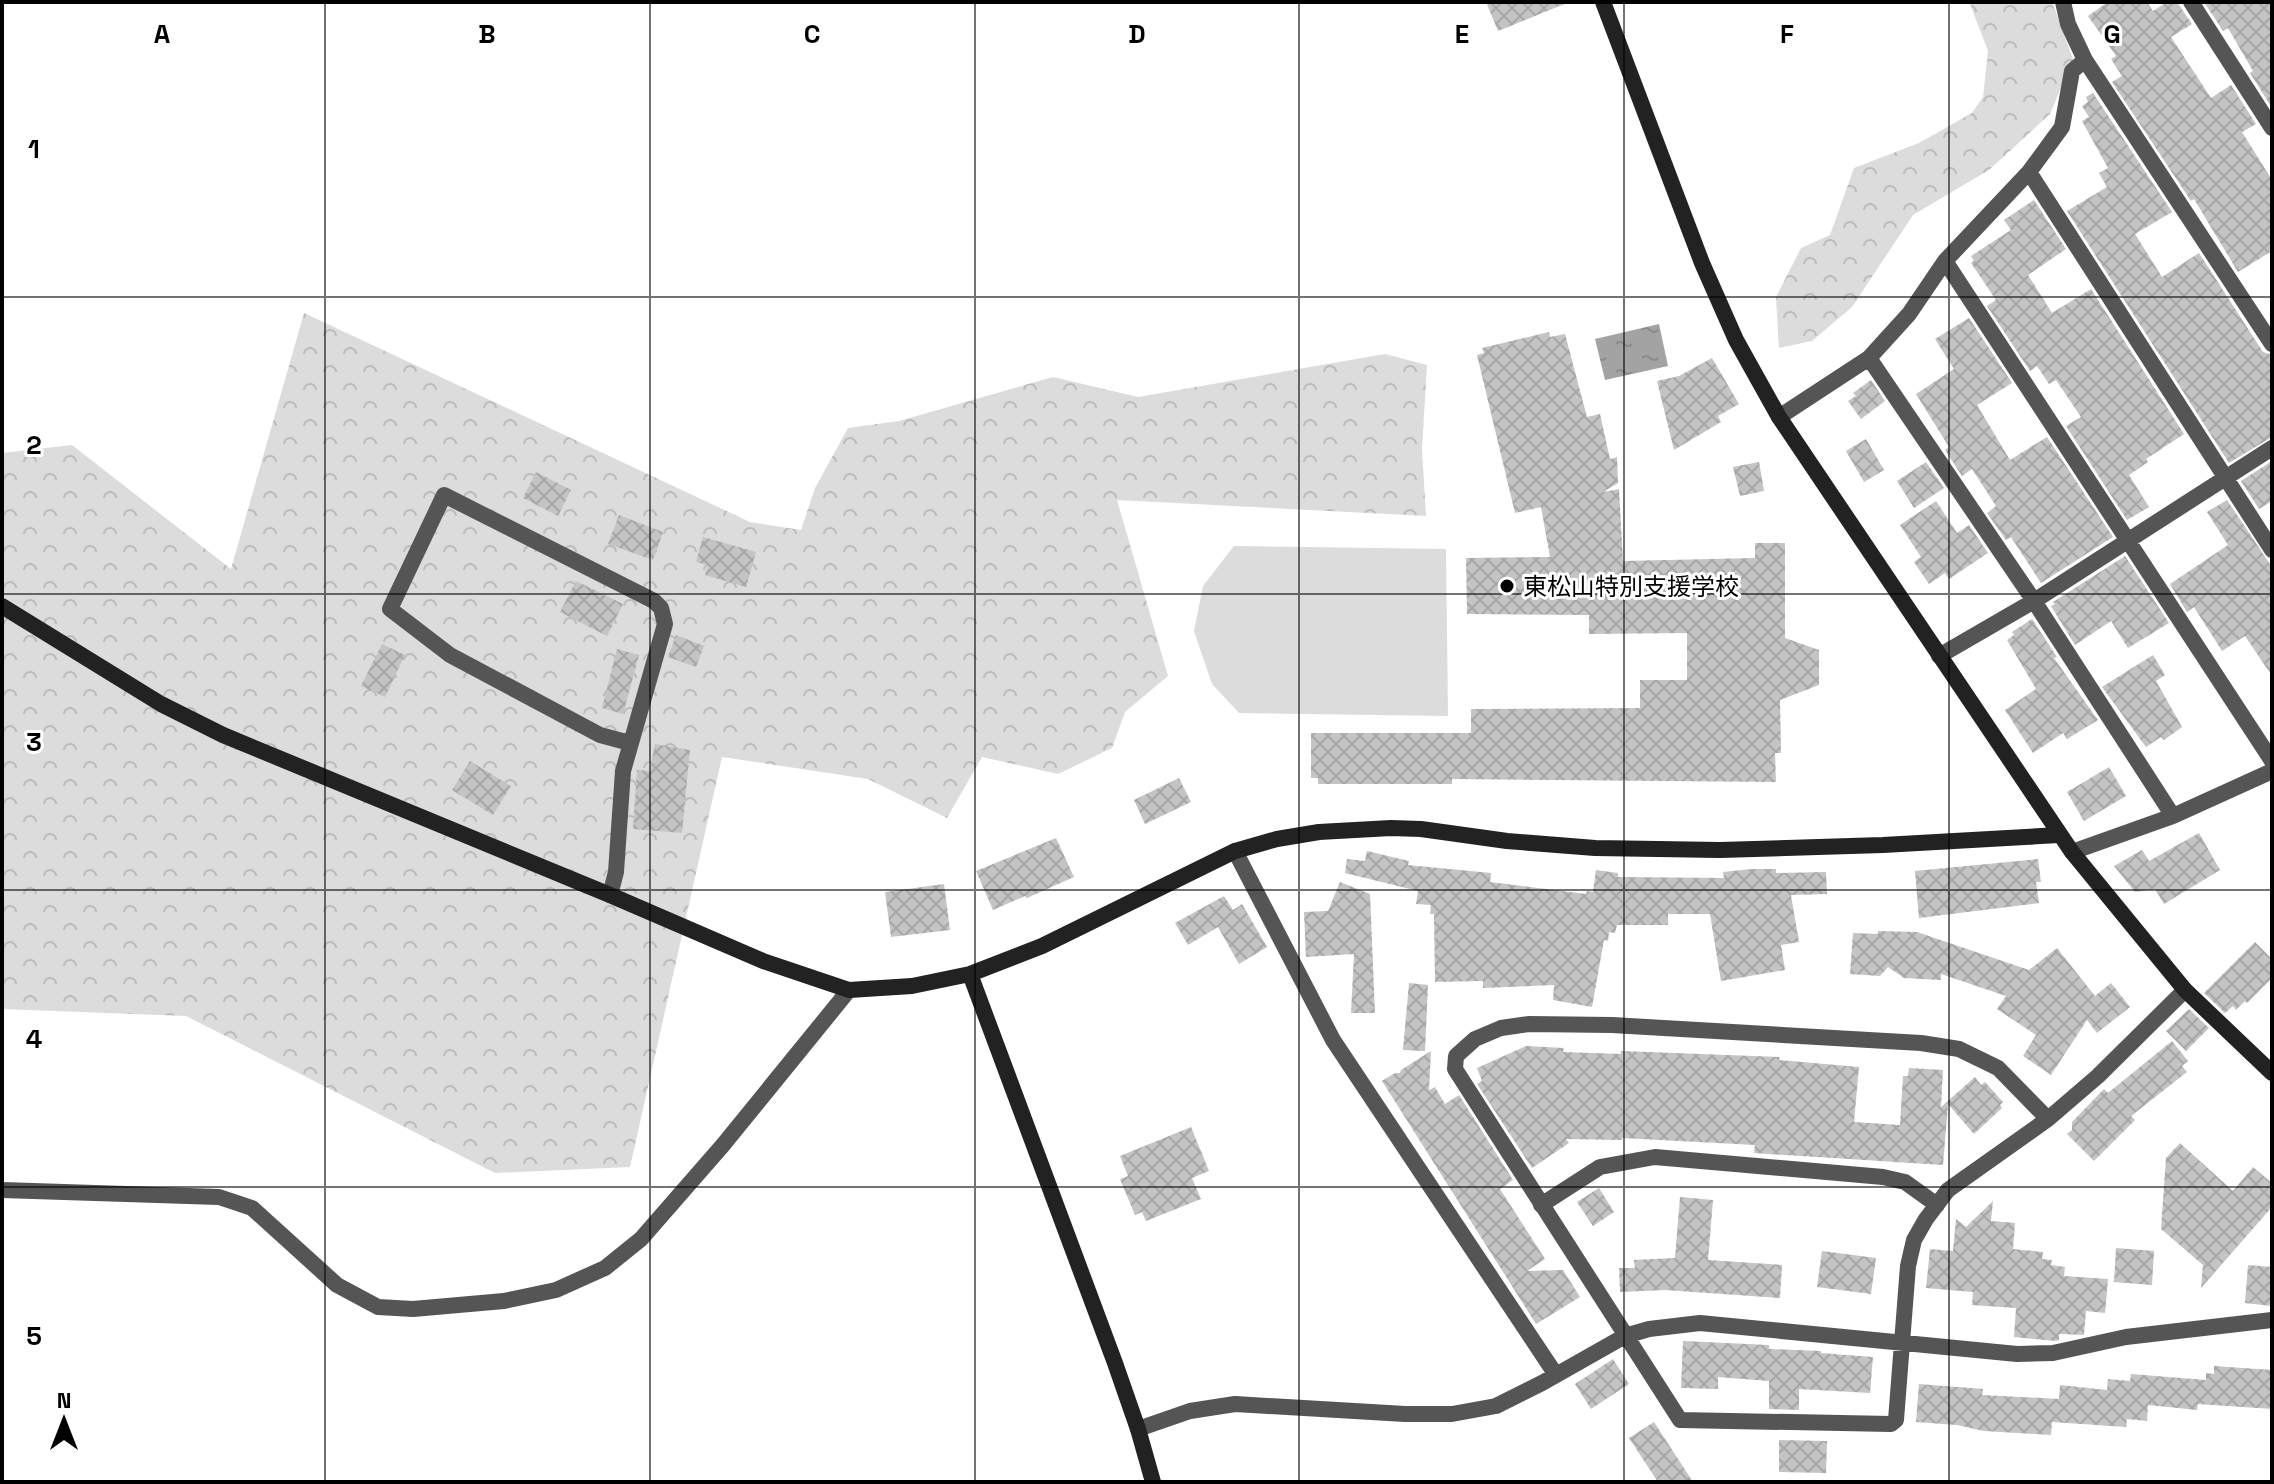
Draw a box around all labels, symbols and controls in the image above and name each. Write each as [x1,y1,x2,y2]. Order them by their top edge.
text: A [154,17,171,51]
text: B [478,17,496,51]
text: C [804,17,820,51]
text: D [1128,17,1146,51]
text: E [1455,17,1469,51]
text: F [1780,17,1794,51]
text: G [2103,17,2121,51]
text: 1 [28,132,40,166]
text: 2 [26,428,42,462]
place label: 東松山特別支援学校 [1523,571,1739,602]
marker: 東松山特別支援学校 [1498,577,1516,595]
text: 3 [26,725,42,759]
text: 4 [26,1022,42,1056]
text: 5 [26,1319,42,1353]
north arrow [24,1380,104,1460]
text: N [57,1386,71,1414]

